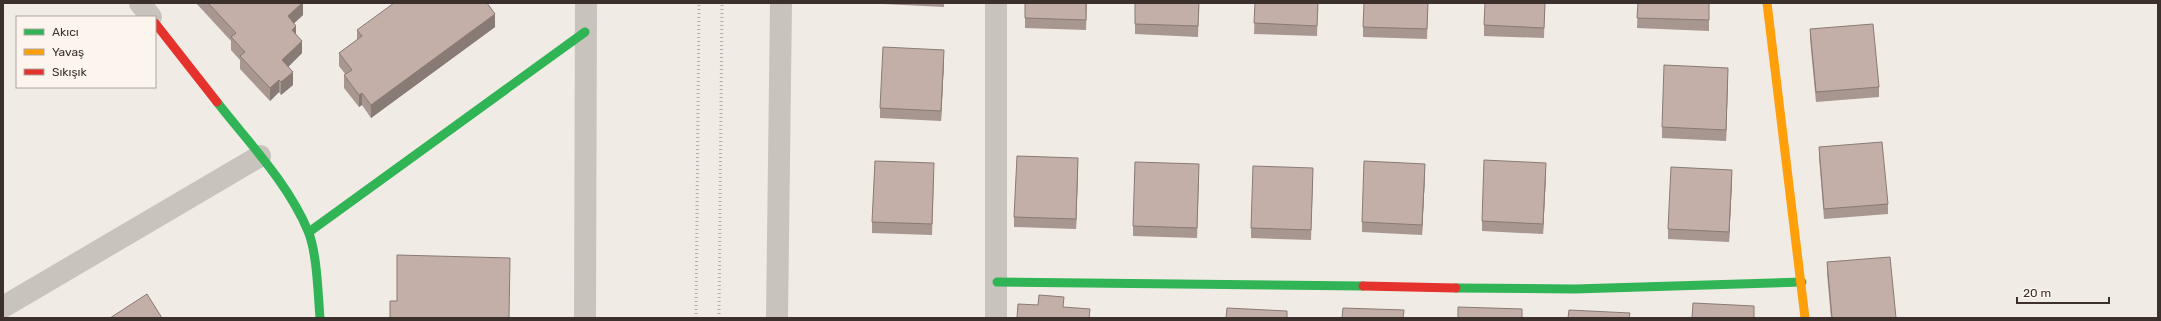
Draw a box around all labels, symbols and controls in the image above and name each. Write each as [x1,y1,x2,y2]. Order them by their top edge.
legend [16,16,156,88]
text: Akıcı [52,25,79,39]
text: Yavaş [52,45,84,59]
text: Sıkışık [52,65,87,79]
scale bar [2017,279,2109,305]
text: 20 m [2023,286,2051,300]

